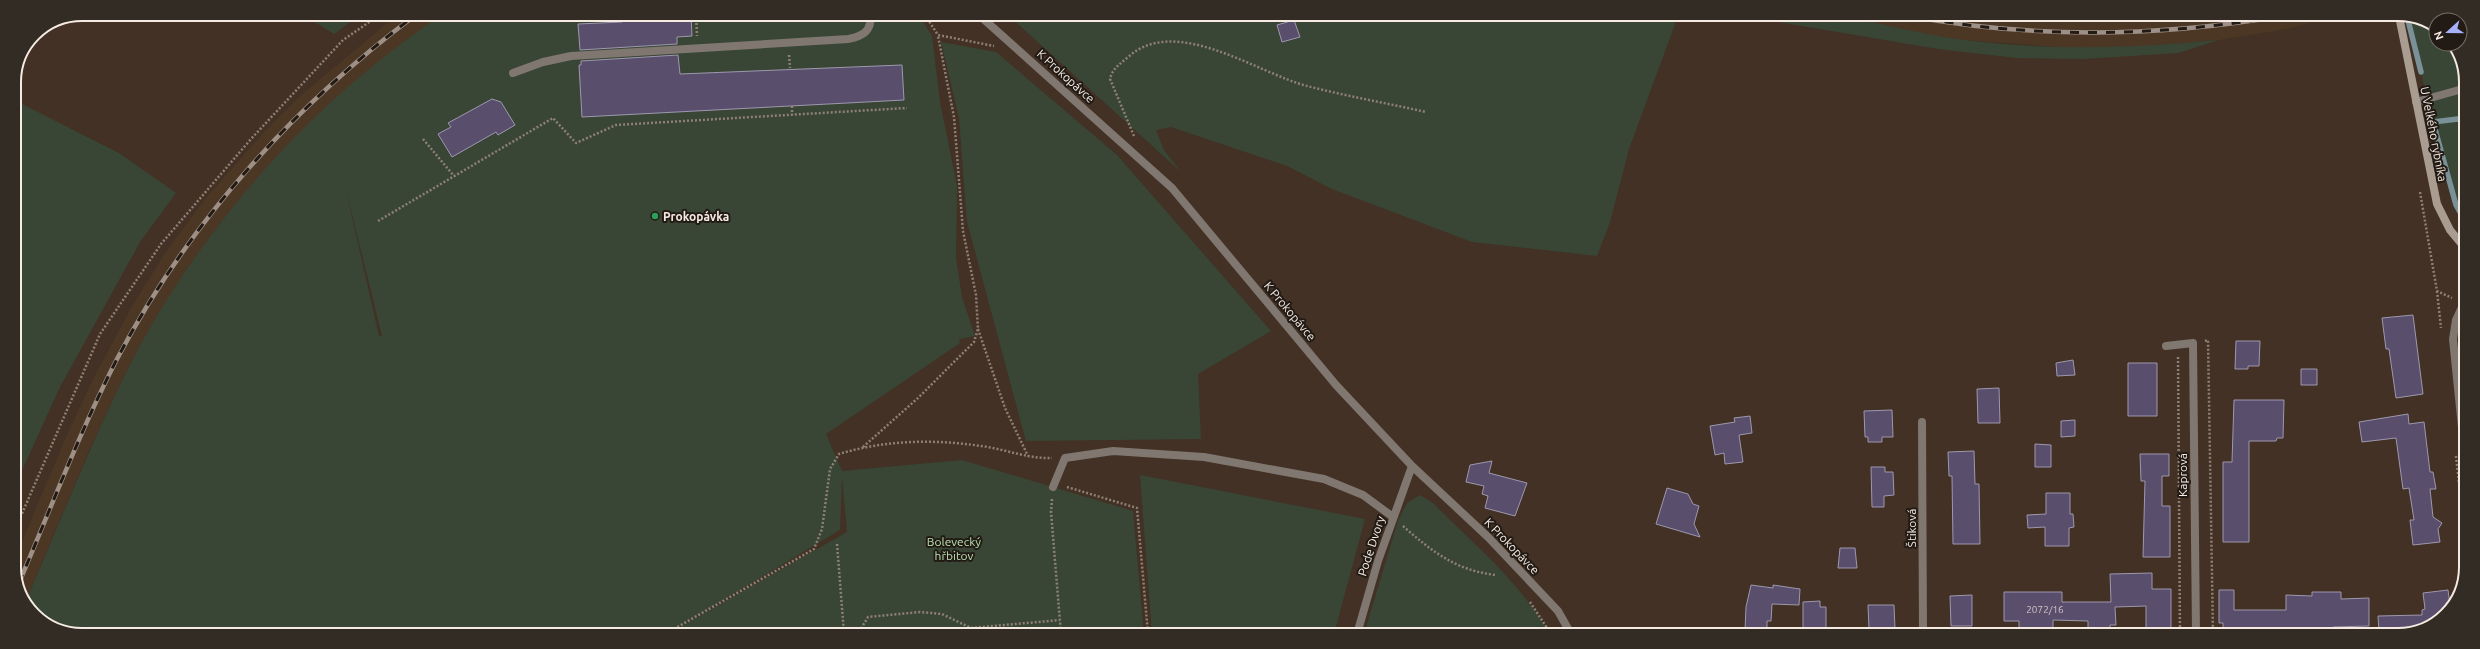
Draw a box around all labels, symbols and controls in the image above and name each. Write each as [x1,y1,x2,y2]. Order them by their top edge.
north arrow [2428,12,2468,52]
text: N [2432,30,2446,42]
street label: K Prokopávce [1035,47,1097,105]
street label: U Velkého rybníka [2418,85,2450,183]
place label: Prokopávka [663,210,729,223]
marker: Prokopávka [650,211,660,221]
street label: K Prokopávce [1262,279,1318,343]
street label: Kaprová [2176,453,2189,497]
street label: Štiková [1905,509,1918,547]
street label: Pode Dvory [1355,514,1387,578]
street label: K Prokopávce [1482,515,1542,577]
park label: Bolevecký hřbitov [927,535,981,562]
house number: 2072/16 [2026,604,2064,615]

